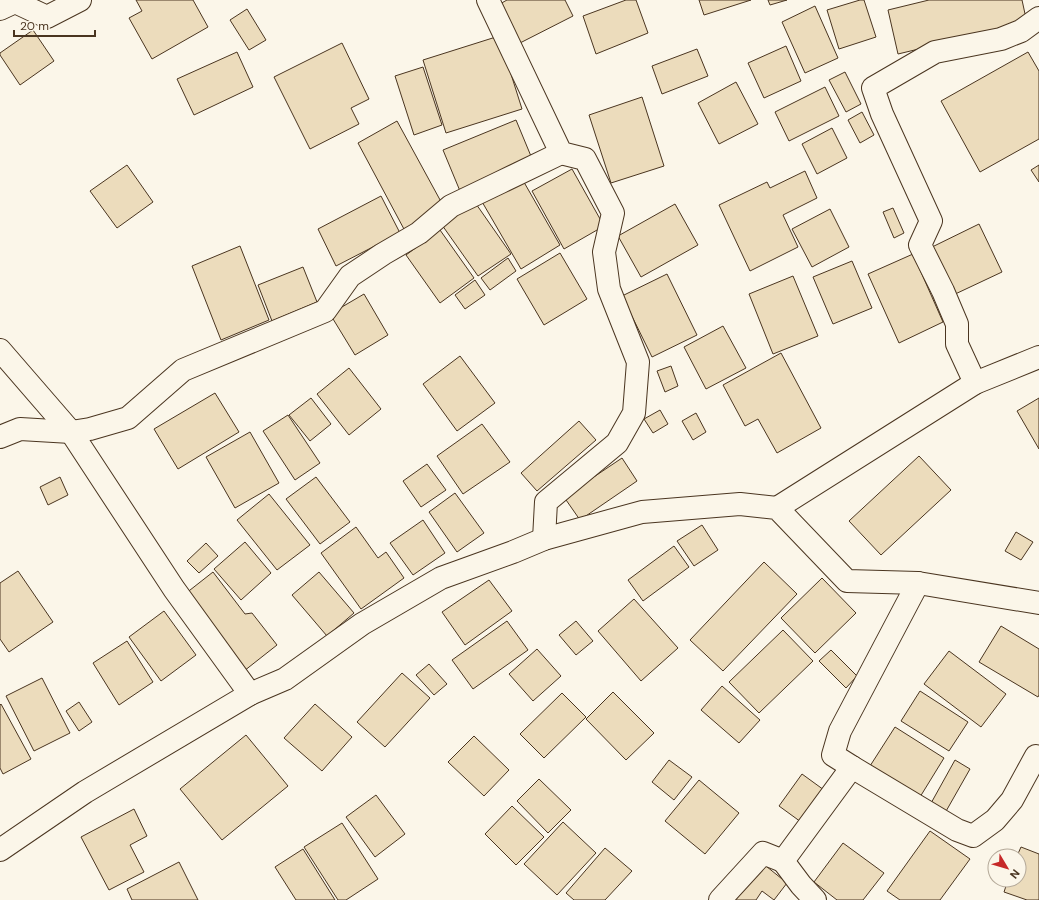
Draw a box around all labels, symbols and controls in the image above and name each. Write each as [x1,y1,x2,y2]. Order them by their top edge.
scale bar [14,12,95,38]
text: 20 m [20,18,49,34]
north arrow [987,848,1027,888]
text: N [1007,867,1023,882]

